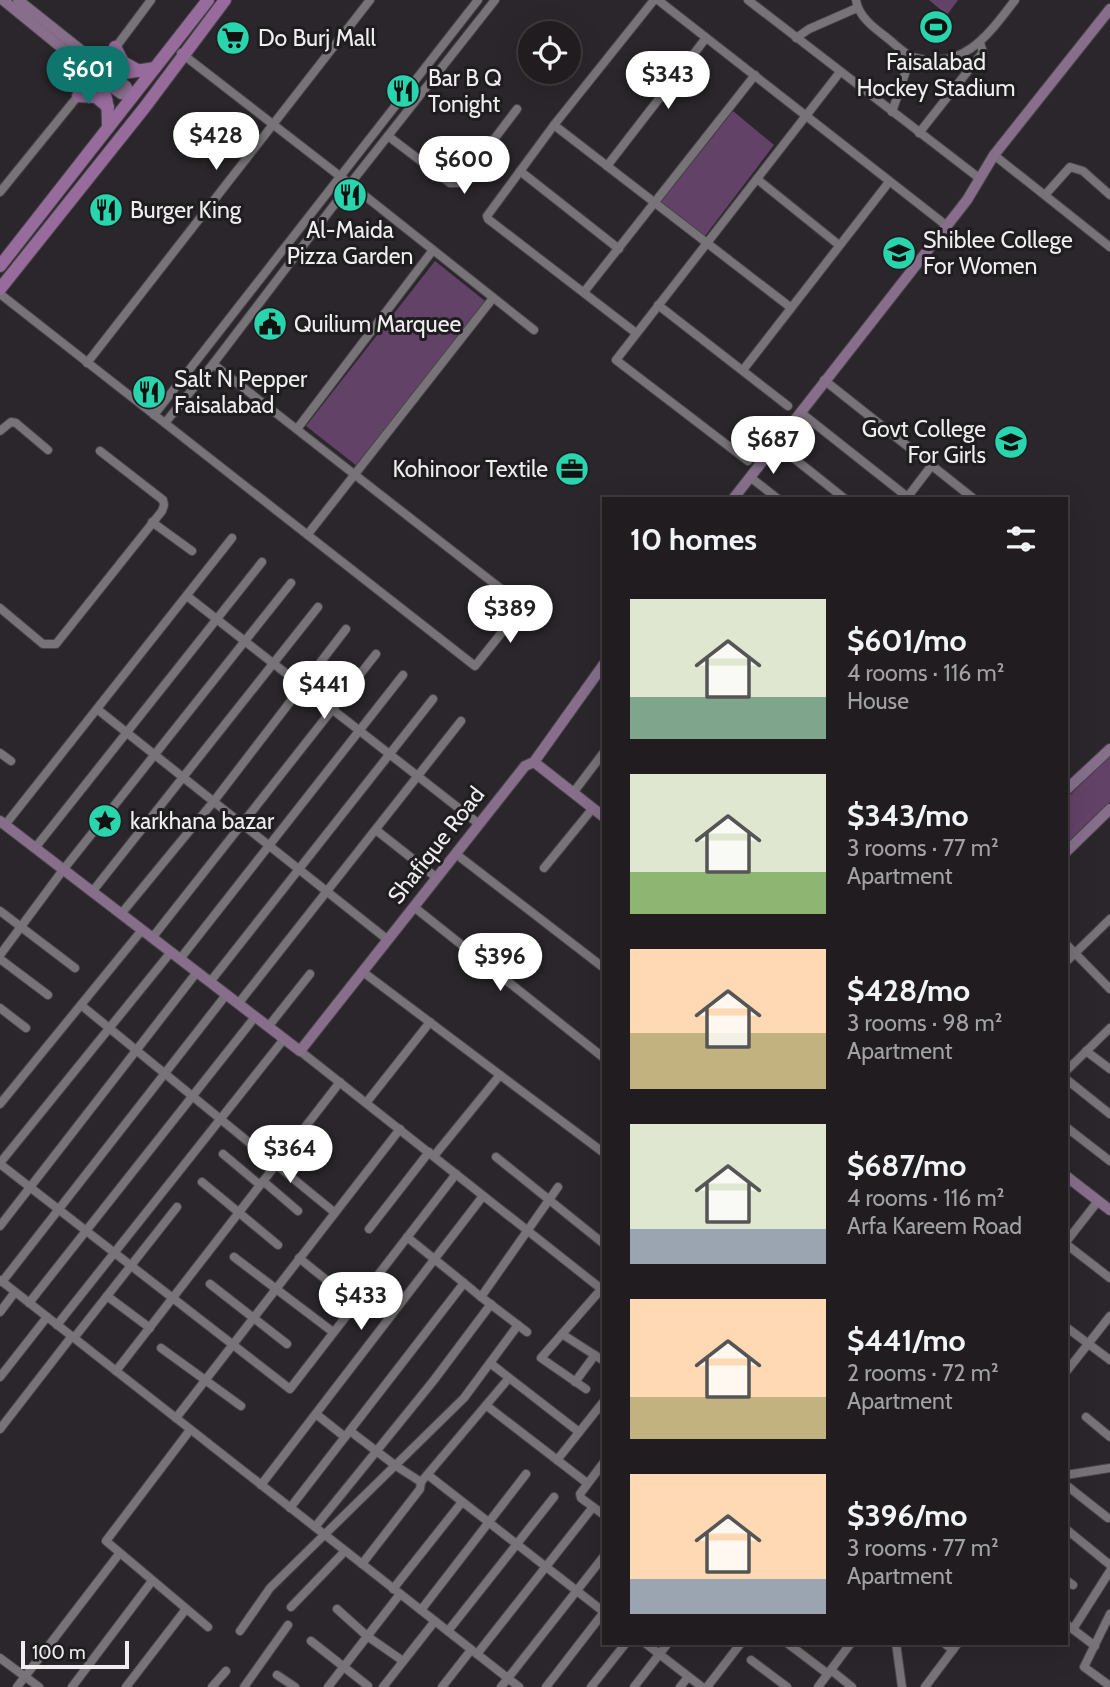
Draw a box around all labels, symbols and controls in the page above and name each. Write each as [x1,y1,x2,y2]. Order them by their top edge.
sports icon: Faisalabad Hockey Stadium [917,8,955,46]
supermarket icon: Do Burj Mall [214,19,252,57]
map controls [518,21,581,84]
button: locate [518,21,581,84]
place label: Do Burj Mall [258,24,376,52]
pin: $601 [47,46,129,106]
place label: Faisalabad Hockey Stadium [857,48,1016,102]
pin: $343 [627,52,709,111]
text: $601 [63,55,114,83]
text: $343 [642,60,694,88]
place label: Bar B Q Tonight [428,64,502,118]
restaurant icon: Bar B Q Tonight [384,72,422,110]
pin: $428 [175,113,257,172]
text: $428 [189,121,243,149]
pin: $600 [423,136,505,196]
text: $600 [435,145,493,173]
restaurant icon: Al-Maida Pizza Garden [331,176,369,214]
restaurant icon: Burger King [87,191,125,229]
place label: Burger King [130,196,242,224]
place label: Al-Maida Pizza Garden [287,216,413,270]
place label: Shiblee College For Women [923,226,1073,280]
school or university icon: Shiblee College For Women [880,234,918,272]
public building icon: Quilium Marquee [251,305,289,343]
place label: Quilium Marquee [294,310,461,338]
place label: Salt N Pepper Faisalabad [174,365,308,419]
restaurant icon: Salt N Pepper Faisalabad [130,373,168,411]
place label: Govt College For Girls [862,415,986,469]
pin: $687 [732,416,814,476]
school or university icon: Govt College For Girls [992,423,1030,461]
text: $687 [747,425,799,453]
office icon: Kohinoor Textile [553,450,591,488]
place label: Kohinoor Textile [392,455,548,483]
icon: filters [1002,520,1040,558]
text: 10 homes [630,521,757,558]
pin: $389 [469,586,551,645]
text: $389 [484,594,536,622]
text: $601/mo [847,622,967,659]
icon: home [686,627,770,711]
text: 4 rooms · 116 m² [847,659,1004,687]
pin: $441 [283,662,365,721]
text: $441 [299,670,349,698]
text: House [847,687,909,715]
street label: Shafique Road [382,781,490,909]
text: $343/mo [847,797,969,834]
place icon: karkhana bazar [86,802,124,840]
icon: home [686,802,770,886]
place label: karkhana bazar [130,807,275,835]
text: 3 rooms · 77 m² [847,834,999,862]
text: Apartment [847,862,952,890]
pin: $396 [459,934,541,993]
text: $396 [474,942,526,970]
text: $428/mo [847,972,970,1009]
icon: home [686,977,770,1061]
text: 3 rooms · 98 m² [847,1009,1002,1037]
text: Apartment [847,1037,952,1065]
pin: $364 [249,1126,331,1185]
text: $364 [264,1134,316,1162]
text: $687/mo [847,1147,966,1184]
icon: home [686,1152,770,1236]
text: 4 rooms · 116 m² [847,1184,1004,1212]
text: Arfa Kareem Road [847,1212,1022,1240]
pin: $433 [320,1272,402,1332]
text: $433 [335,1281,387,1309]
text: $441/mo [847,1322,966,1359]
icon: home [686,1327,770,1411]
text: 2 rooms · 72 m² [847,1359,999,1387]
text: Apartment [847,1387,952,1415]
text: $396/mo [847,1497,967,1534]
icon: home [686,1502,770,1586]
text: 3 rooms · 77 m² [847,1534,999,1562]
text: Apartment [847,1562,952,1590]
scale bar [21,1638,130,1670]
text: 100 m [32,1641,86,1664]

